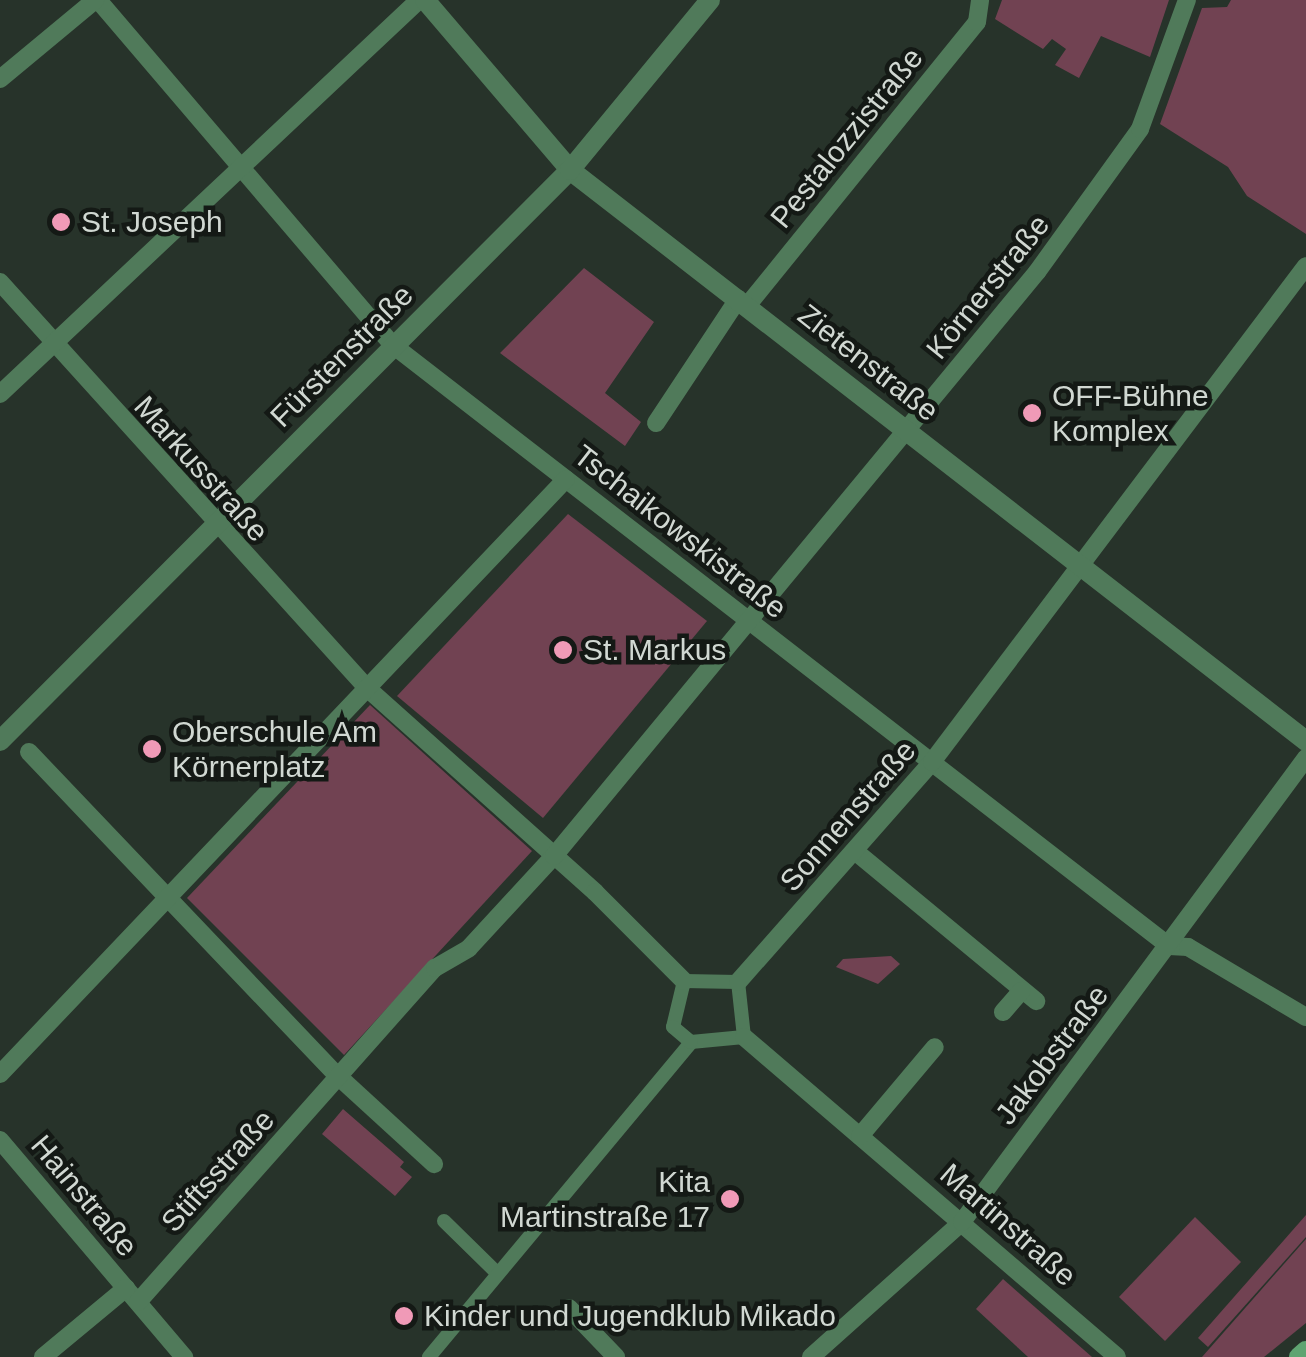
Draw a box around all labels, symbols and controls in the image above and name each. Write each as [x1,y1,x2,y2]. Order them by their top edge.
street label: Pestalozzistraße [763,41,931,235]
place label: St. Joseph [81,204,223,240]
street label: Körnerstraße [919,208,1057,366]
marker: St. Joseph [50,211,72,233]
street label: Fürstenstraße [263,277,421,435]
street label: Zietenstraße [791,297,945,429]
place label: OFF-Bühne Komplex [1052,378,1209,448]
street label: Markusstraße [126,389,276,549]
marker: OFF-Bühne Komplex [1021,402,1043,424]
street label: Tschaikowskistraße [566,438,794,626]
place label: St. Markus [583,632,726,668]
marker: St. Markus [552,639,574,661]
place label: Oberschule Am Körnerplatz [172,714,379,784]
street label: Sonnenstraße [773,733,923,899]
marker: Oberschule Am Körnerplatz [141,738,163,760]
street label: Jakobstraße [988,978,1116,1132]
street label: Stiftsstraße [154,1103,282,1239]
street label: Hainstraße [23,1128,145,1264]
street label: Martinstraße [933,1156,1083,1294]
place label: Kita Martinstraße 17 [500,1164,710,1234]
marker: Kita Martinstraße 17 [719,1188,741,1210]
place label: Kinder und Jugendklub Mikado [424,1298,836,1334]
marker: Kinder und Jugendklub Mikado [393,1305,415,1327]

